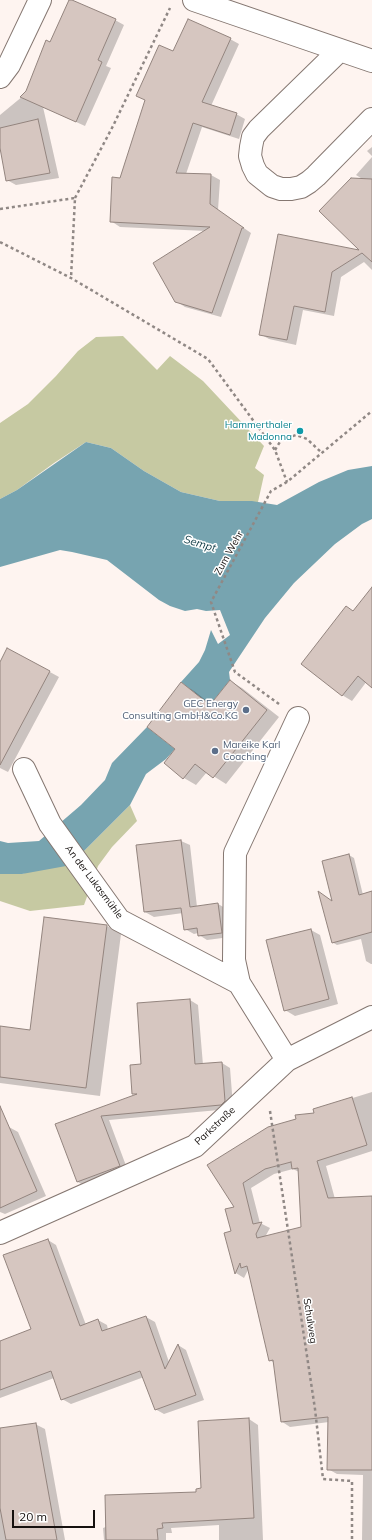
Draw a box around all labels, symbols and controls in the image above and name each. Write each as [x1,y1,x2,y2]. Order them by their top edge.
place label: Hammerthaler Madonna [225,419,292,442]
marker: Hammerthaler Madonna [295,426,305,436]
street label: Zum Wehr [212,529,246,577]
water label: Sempt [182,533,218,555]
place label: GEC Energy Consulting GmbH&Co.KG [122,698,238,722]
marker: GEC Energy Consulting GmbH&Co.KG [241,705,251,715]
place label: Mareike Karl Coaching [223,739,280,762]
marker: Mareike Karl Coaching [210,746,220,756]
street label: An der Lukasmühle [62,843,126,921]
street label: Parkstraße [192,1104,238,1148]
street label: Schulweg [301,1298,319,1344]
scale bar [14,1502,97,1528]
text: 20 m [19,1509,47,1524]

